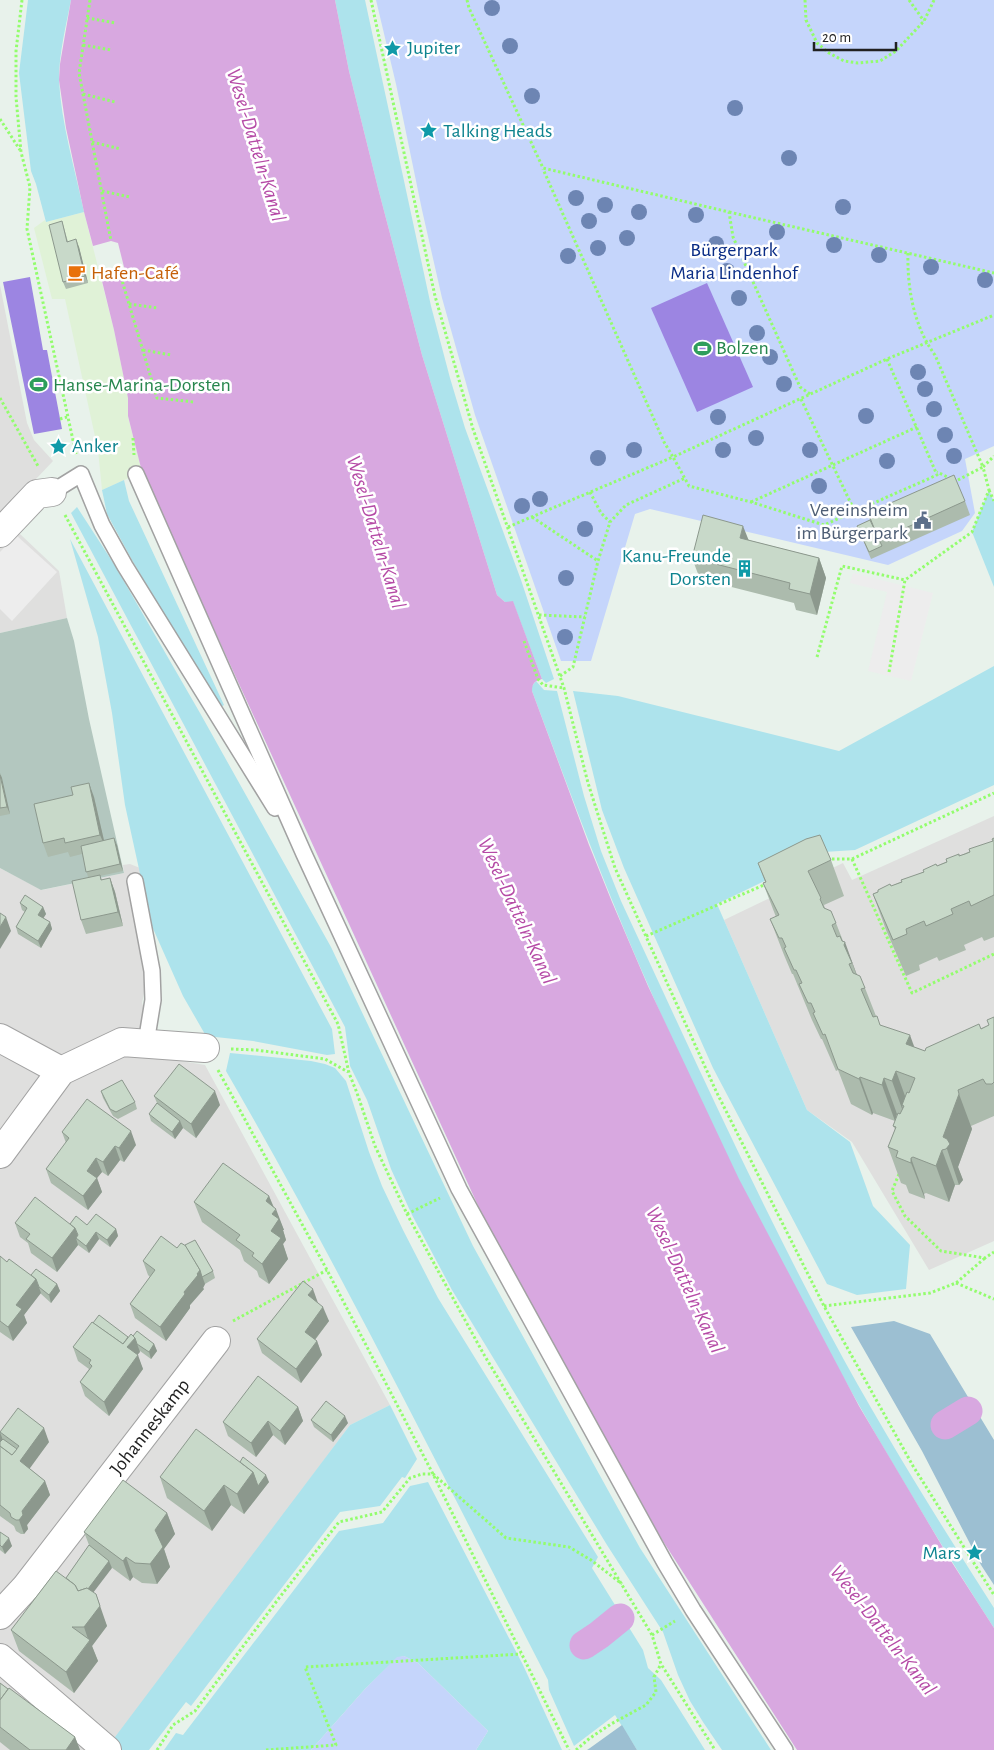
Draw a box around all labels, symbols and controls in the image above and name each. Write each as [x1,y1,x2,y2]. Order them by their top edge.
scale bar [814,20,896,52]
text: 20 m [822,30,851,45]
place icon: Jupiter [383,38,403,58]
place label: Jupiter [407,38,461,58]
water label: Wesel-Datteln-Kanal [223,66,289,224]
place icon: Talking Heads [419,121,439,141]
place label: Talking Heads [443,121,552,141]
park label: Bürgerpark Maria Lindenhof [670,240,799,283]
cafe icon: Hafen-Café [67,263,87,283]
place label: Hafen-Café [91,263,179,283]
sports icon: Bolzen [692,338,712,358]
place label: Bolzen [716,338,769,358]
sports icon: Hanse-Marina-Dorsten [29,375,49,395]
place label: Hanse-Marina-Dorsten [53,375,231,395]
place icon: Anker [48,436,68,456]
place label: Anker [72,436,119,456]
water label: Wesel-Datteln-Kanal [343,453,409,611]
place label: Vereinsheim im Bürgerpark [796,500,908,543]
public building icon: Vereinsheim im Bürgerpark [912,511,932,531]
place label: Kanu-Freunde Dorsten [622,546,731,589]
building icon: Kanu-Freunde Dorsten [735,558,755,578]
water label: Wesel-Datteln-Kanal [474,835,560,987]
water label: Wesel-Datteln-Kanal [642,1204,728,1356]
street label: Johanneskamp [106,1375,194,1479]
place label: Mars [923,1543,961,1563]
place icon: Mars [965,1543,985,1563]
water label: Wesel-Datteln-Kanal [826,1561,940,1699]

